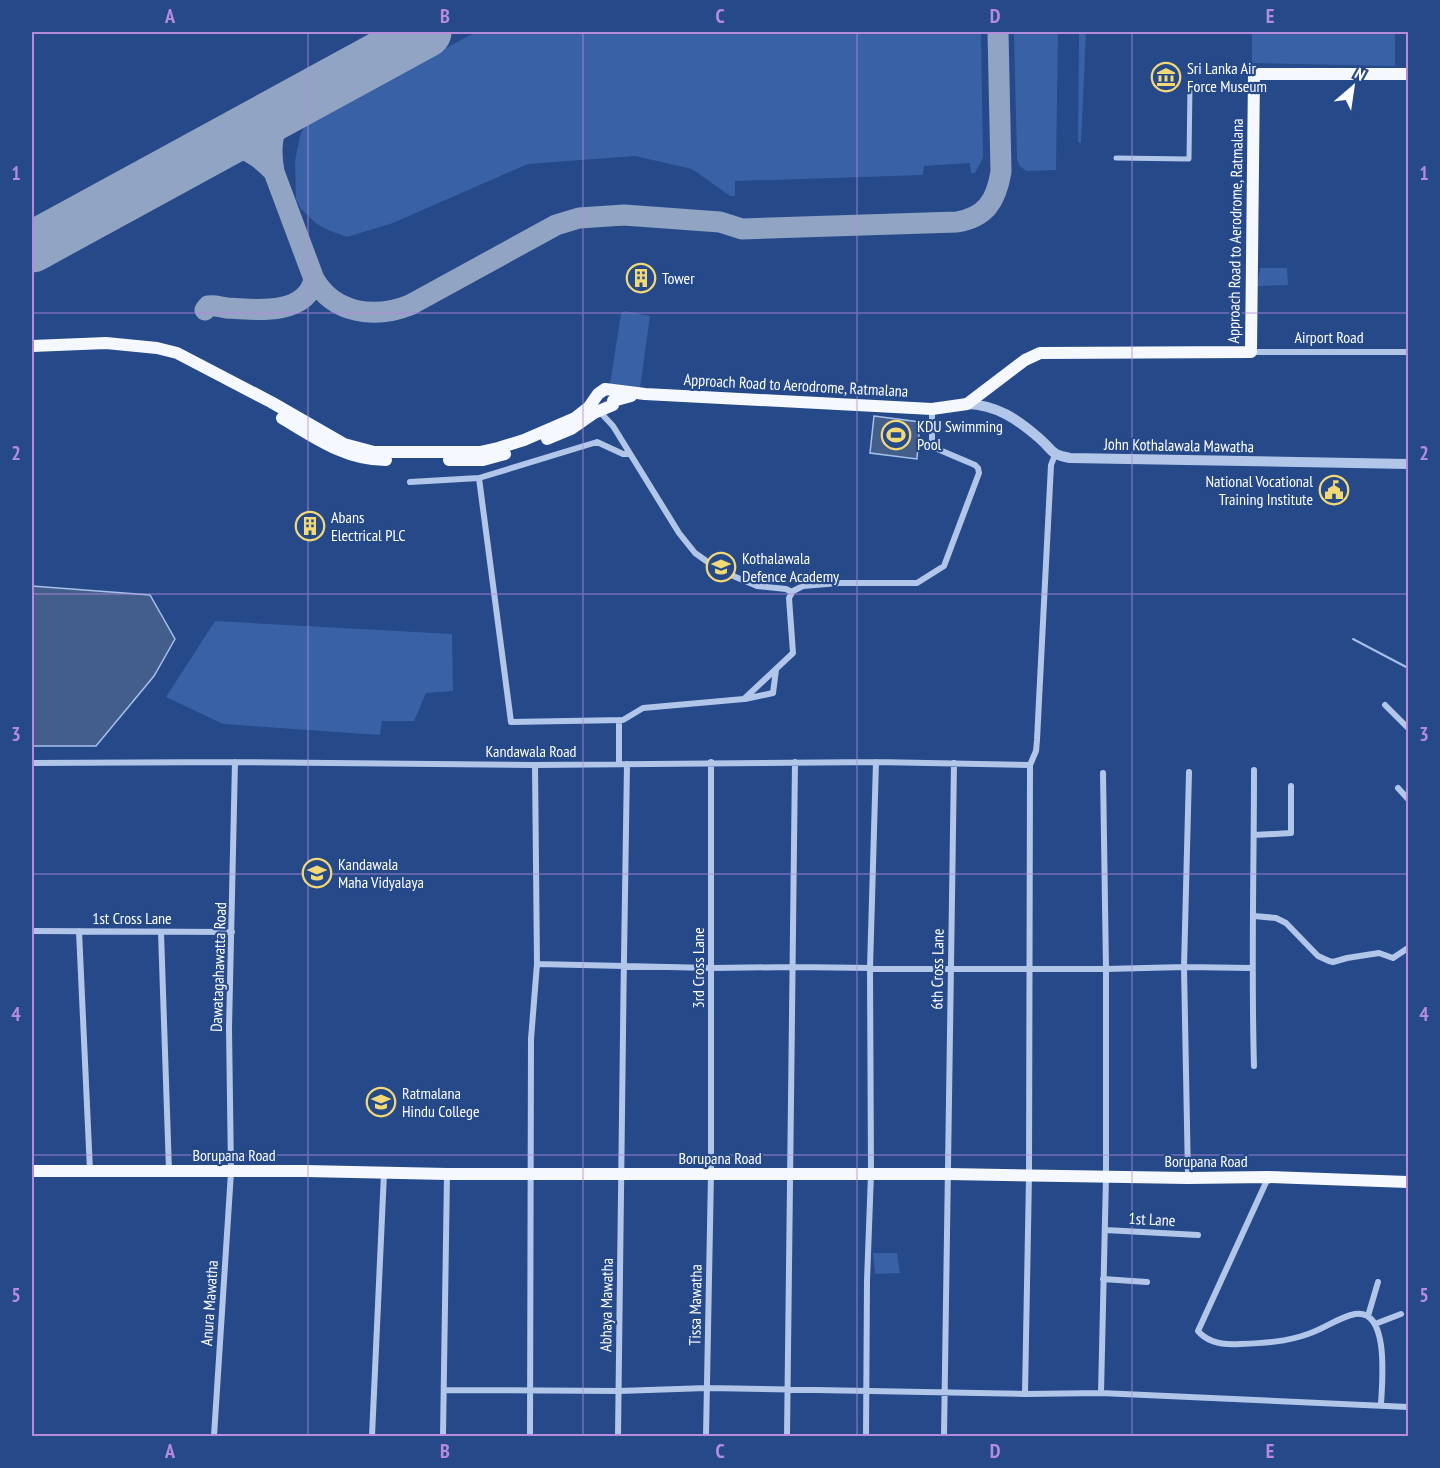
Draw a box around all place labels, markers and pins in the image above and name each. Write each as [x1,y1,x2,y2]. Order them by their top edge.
place label: Sri Lanka Air Force Museum [1187,58,1267,96]
museum icon: Sri Lanka Air Force Museum [1150,61,1182,93]
building icon: Tower [625,262,657,294]
place label: Tower [662,268,695,288]
place label: KDU Swimming Pool [917,416,1003,454]
sports icon: KDU Swimming Pool [880,419,912,451]
place label: National Vocational Training Institute [1205,471,1313,509]
public building icon: National Vocational Training Institute [1318,474,1350,506]
place label: Abans Electrical PLC [331,507,406,545]
building icon: Abans Electrical PLC [294,510,326,542]
place label: Kothalawala Defence Academy [742,548,839,586]
school or university icon: Kothalawala Defence Academy [705,551,737,583]
place label: Kandawala Maha Vidyalaya [338,854,424,892]
school or university icon: Kandawala Maha Vidyalaya [301,857,333,889]
place label: Ratmalana Hindu College [402,1083,480,1121]
school or university icon: Ratmalana Hindu College [365,1086,397,1118]

